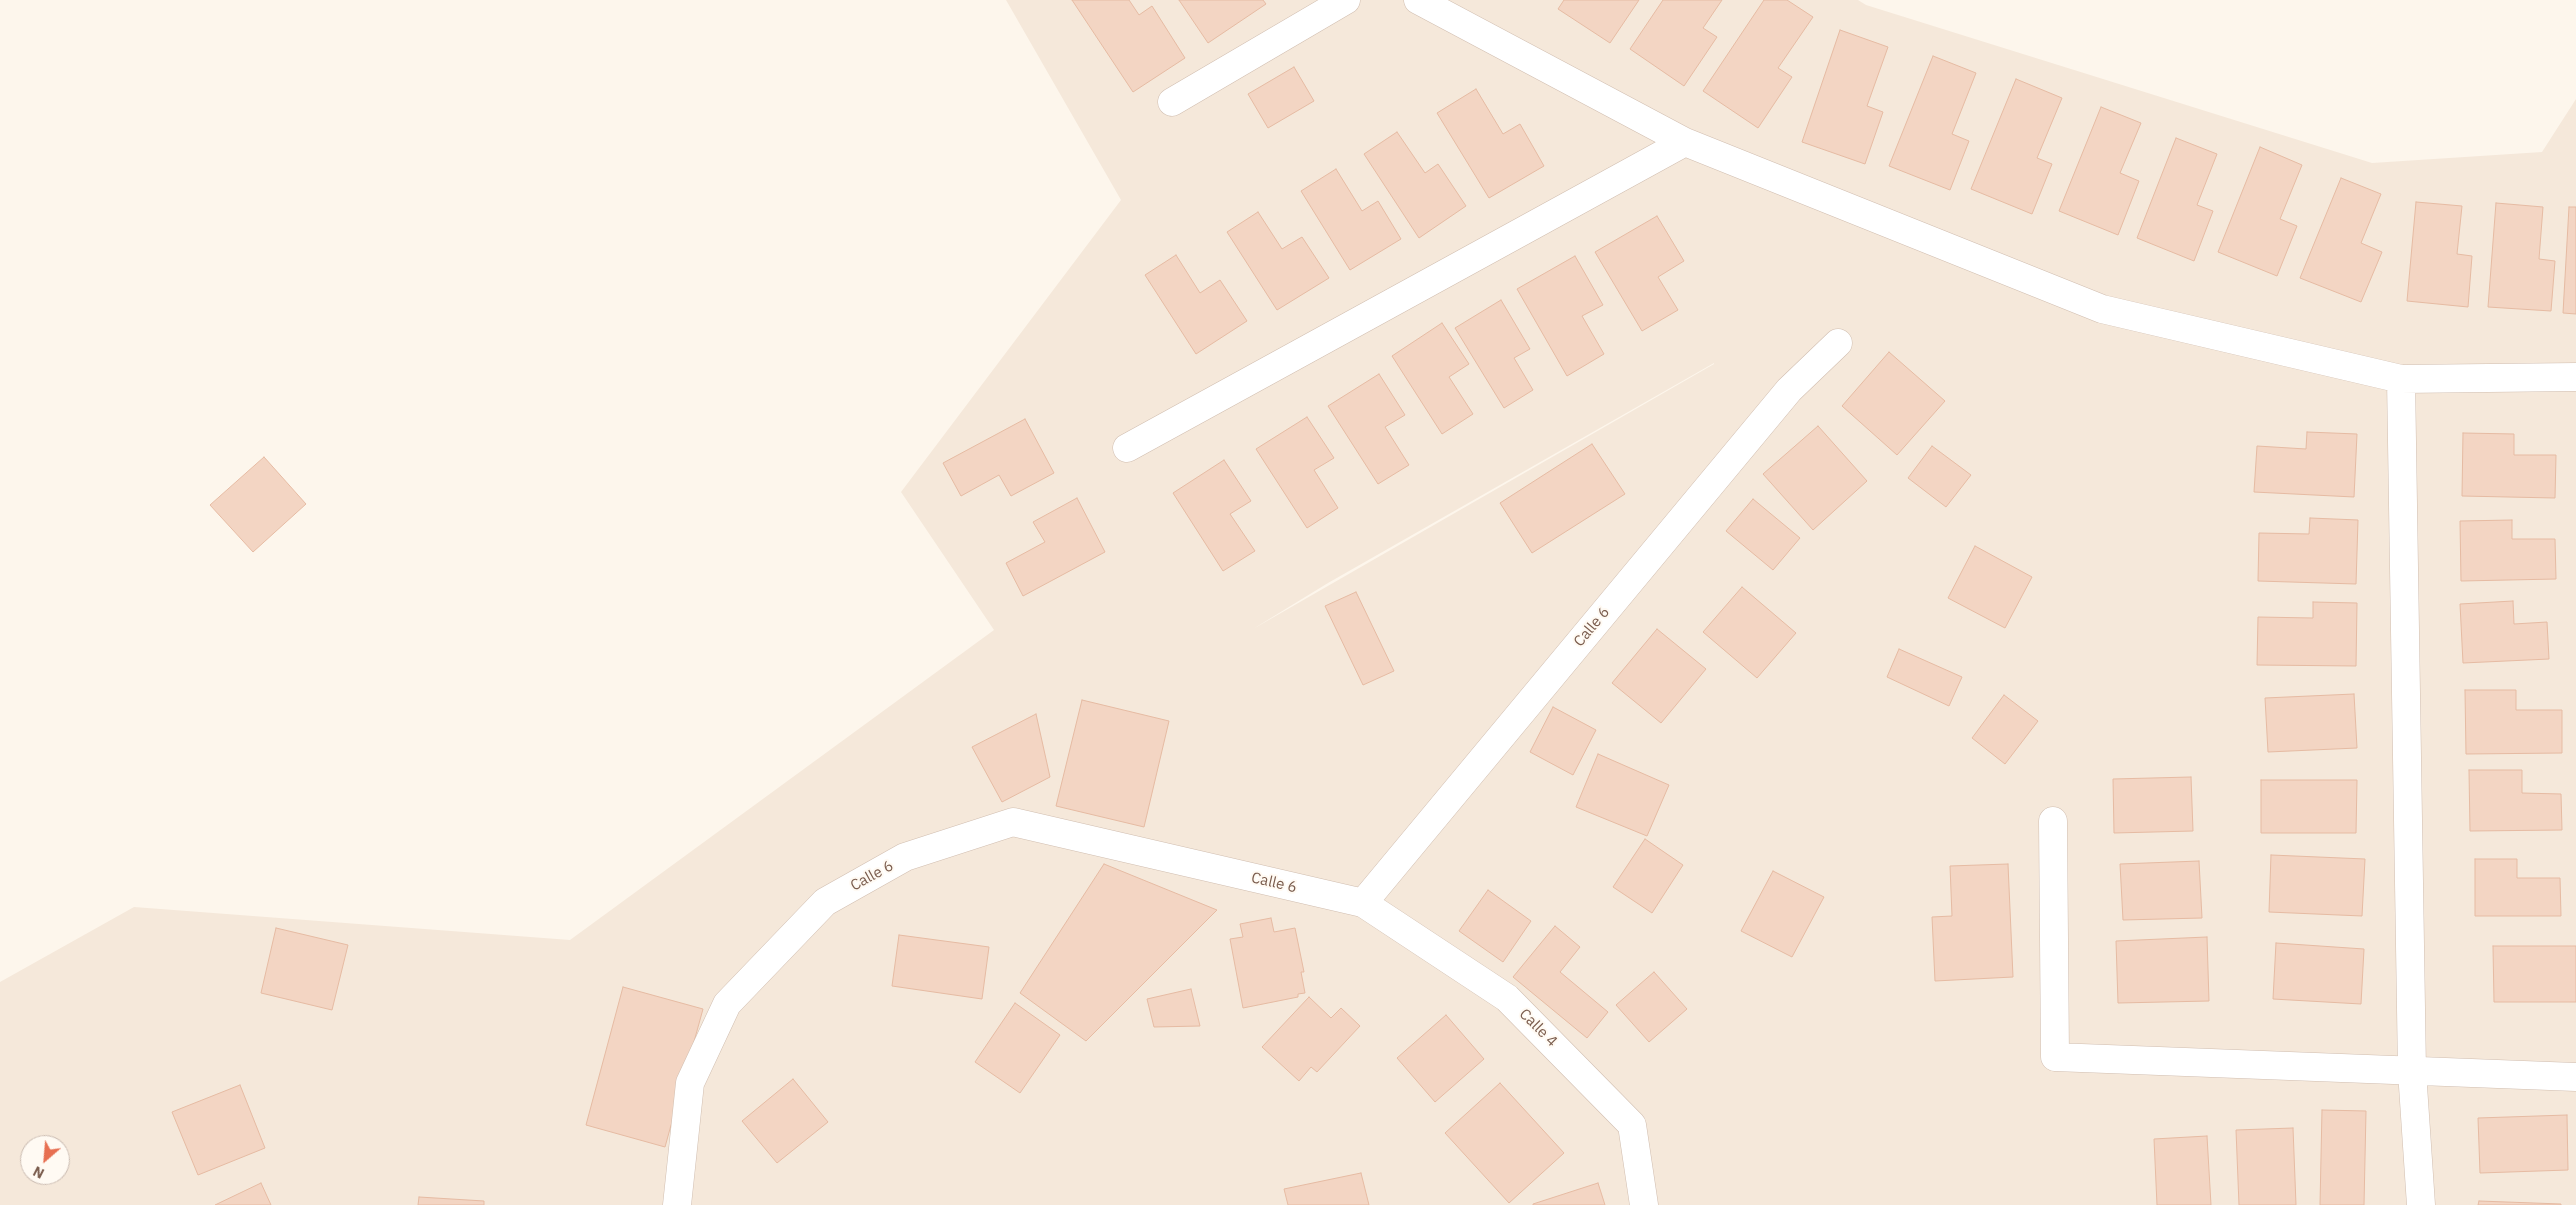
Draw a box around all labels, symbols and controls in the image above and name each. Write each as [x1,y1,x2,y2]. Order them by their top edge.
street label: Calle 6 [1570,604,1614,650]
street label: Calle 6 [847,857,897,895]
street label: Calle 6 [1249,869,1299,897]
street label: Calle 4 [1515,1005,1561,1051]
north arrow [20,1135,70,1185]
text: N [30,1162,47,1183]

